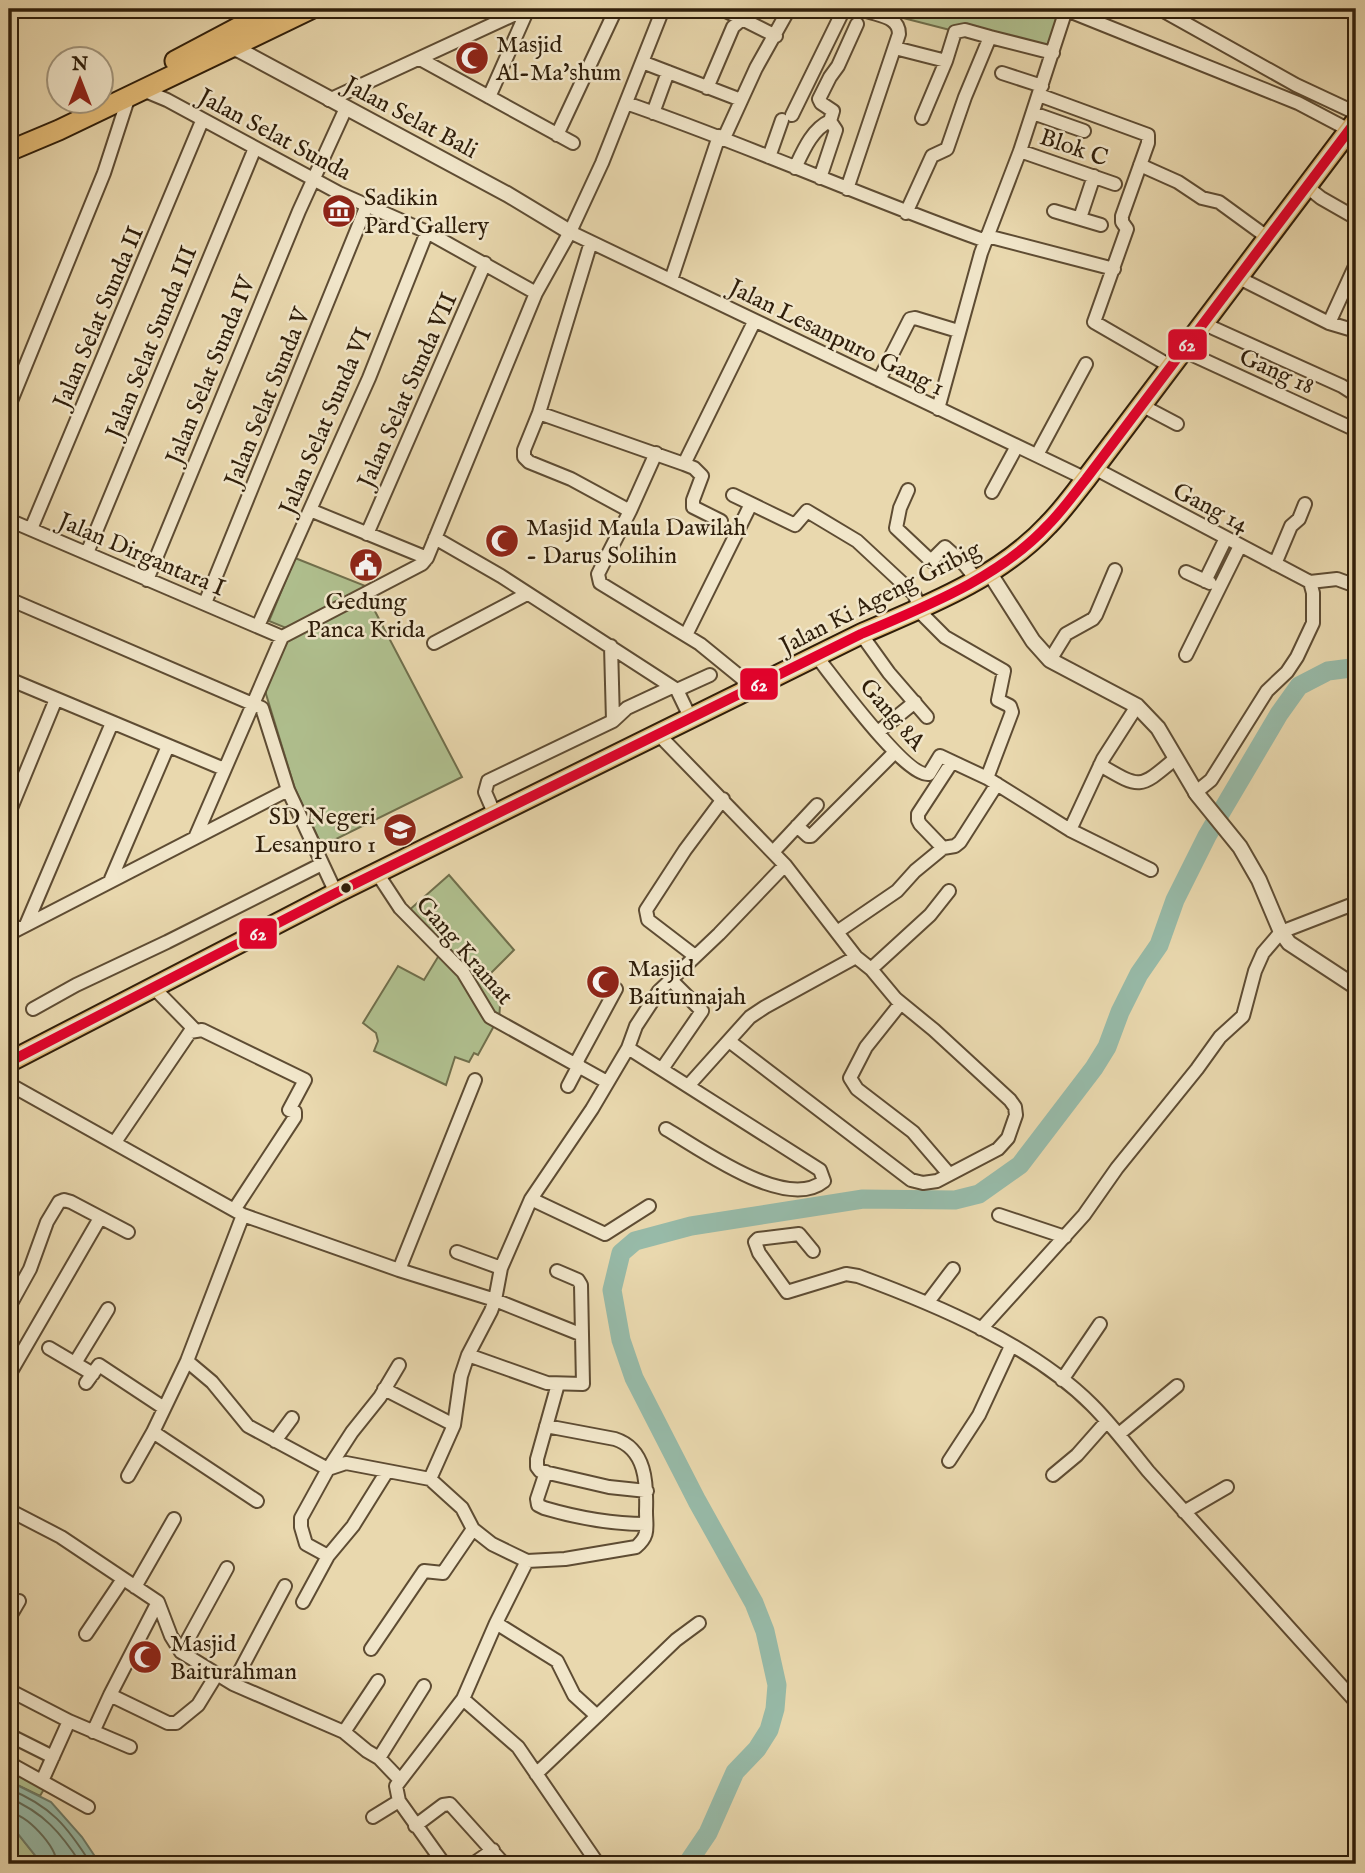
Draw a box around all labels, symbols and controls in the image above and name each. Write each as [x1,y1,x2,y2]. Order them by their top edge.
place label: Masjid Al-Ma'shum [495,30,621,89]
mosque icon: Masjid Al-Ma'shum [453,39,491,77]
north arrow [46,46,116,116]
text: N [71,53,89,77]
street label: Jalan Selat Bali [335,69,483,167]
street label: Jalan Selat Sunda [190,81,357,189]
street label: Blok C [1035,122,1112,175]
place label: Sadikin Pard Gallery [364,183,489,242]
museum icon: Sadikin Pard Gallery [320,192,358,230]
street label: Jalan Selat Sunda II [46,222,152,416]
street label: Jalan Selat Sunda III [98,242,205,446]
street label: Jalan Selat Sunda IV [158,271,264,472]
street label: Jalan Lesanpuro Gang 1 [721,271,949,404]
street label: Jalan Selat Sunda VII [350,288,465,496]
street label: Jalan Selat Sunda V [217,303,319,494]
street label: Jalan Selat Sunda VI [272,323,380,523]
line badge: 62 [1167,328,1208,361]
text: 62 [1179,334,1196,358]
street label: Gang 18 [1234,342,1319,403]
street label: Gang 14 [1167,476,1254,541]
street label: Jalan Dirgantara I [50,505,230,605]
place label: Masjid Maula Dawilah - Darus Solihin [526,513,746,572]
mosque icon: Masjid Maula Dawilah - Darus Solihin [483,522,521,560]
street label: Jalan Ki Ageng Gribig [772,534,987,664]
public building icon: Gedung Panca Krida [347,546,385,584]
place label: Gedung Panca Krida [307,587,426,646]
line badge: 62 [739,667,779,701]
street label: Gang 8A [852,672,932,758]
text: 62 [751,674,768,698]
place label: SD Negeri Lesanpuro 1 [255,802,376,861]
school or university icon: SD Negeri Lesanpuro 1 [381,811,419,849]
unlabelled marker [339,881,353,895]
street label: Gang Kramat [408,890,520,1012]
line badge: 62 [238,917,278,950]
text: 62 [250,923,267,947]
place label: Masjid Baitunnajah [628,954,746,1013]
mosque icon: Masjid Baitunnajah [584,963,622,1001]
place label: Masjid Baiturahman [170,1629,297,1688]
mosque icon: Masjid Baiturahman [126,1638,164,1676]

